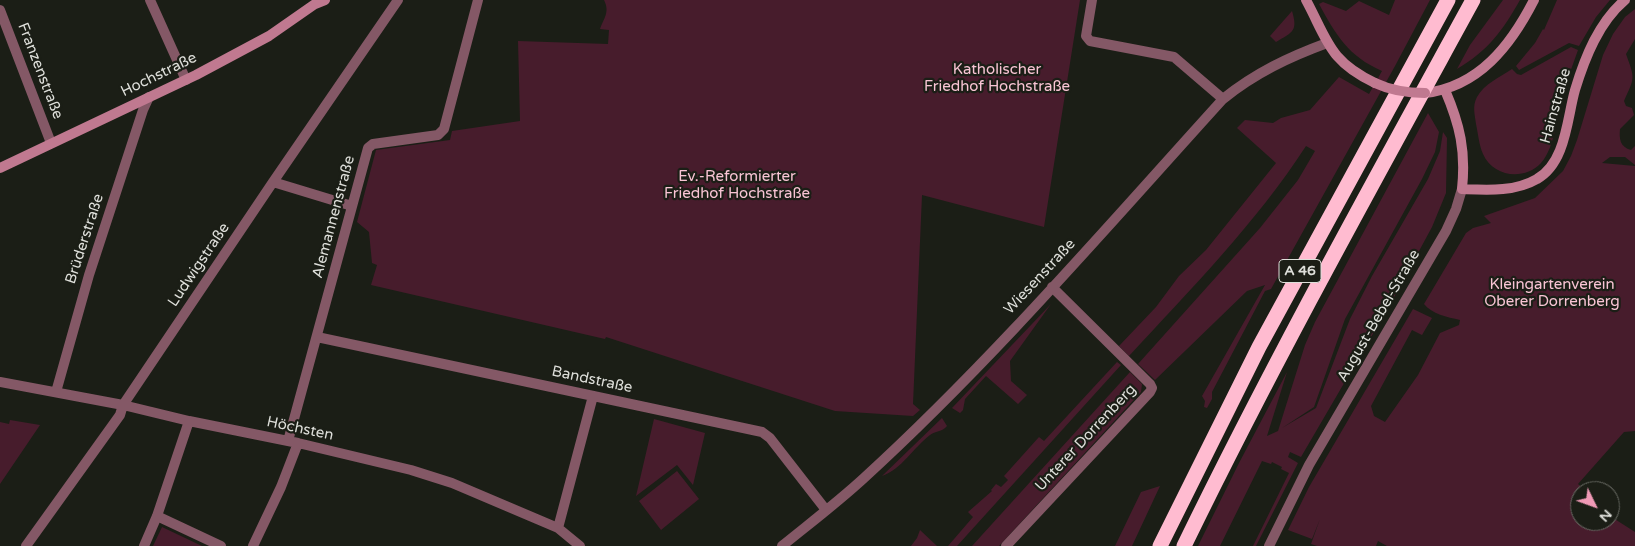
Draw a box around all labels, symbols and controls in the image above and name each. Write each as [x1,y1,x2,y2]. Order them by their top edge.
street label: Franzenstraße [13,20,67,122]
street label: Hochstraße [118,49,200,101]
park label: Katholischer Friedhof Hochstraße [924,61,1070,96]
street label: Hainstraße [1537,66,1575,146]
street label: Alemannenstraße [309,154,359,280]
park label: Ev.-Reformierter Friedhof Hochstraße [664,168,810,203]
street label: Brüderstraße [62,192,108,286]
street label: Ludwigstraße [164,220,234,310]
street label: Wiesenstraße [1000,235,1080,319]
street label: August-Bebel-Straße [1334,247,1424,385]
road number: A 46 [1279,260,1321,282]
park label: Kleingartenverein Oberer Dorrenberg [1484,276,1620,311]
street label: Bandstraße [550,363,634,397]
street label: Unterer Dorrenberg [1032,381,1140,495]
street label: Höchsten [265,413,335,445]
north arrow [1570,481,1620,531]
text: N [1596,506,1616,526]

